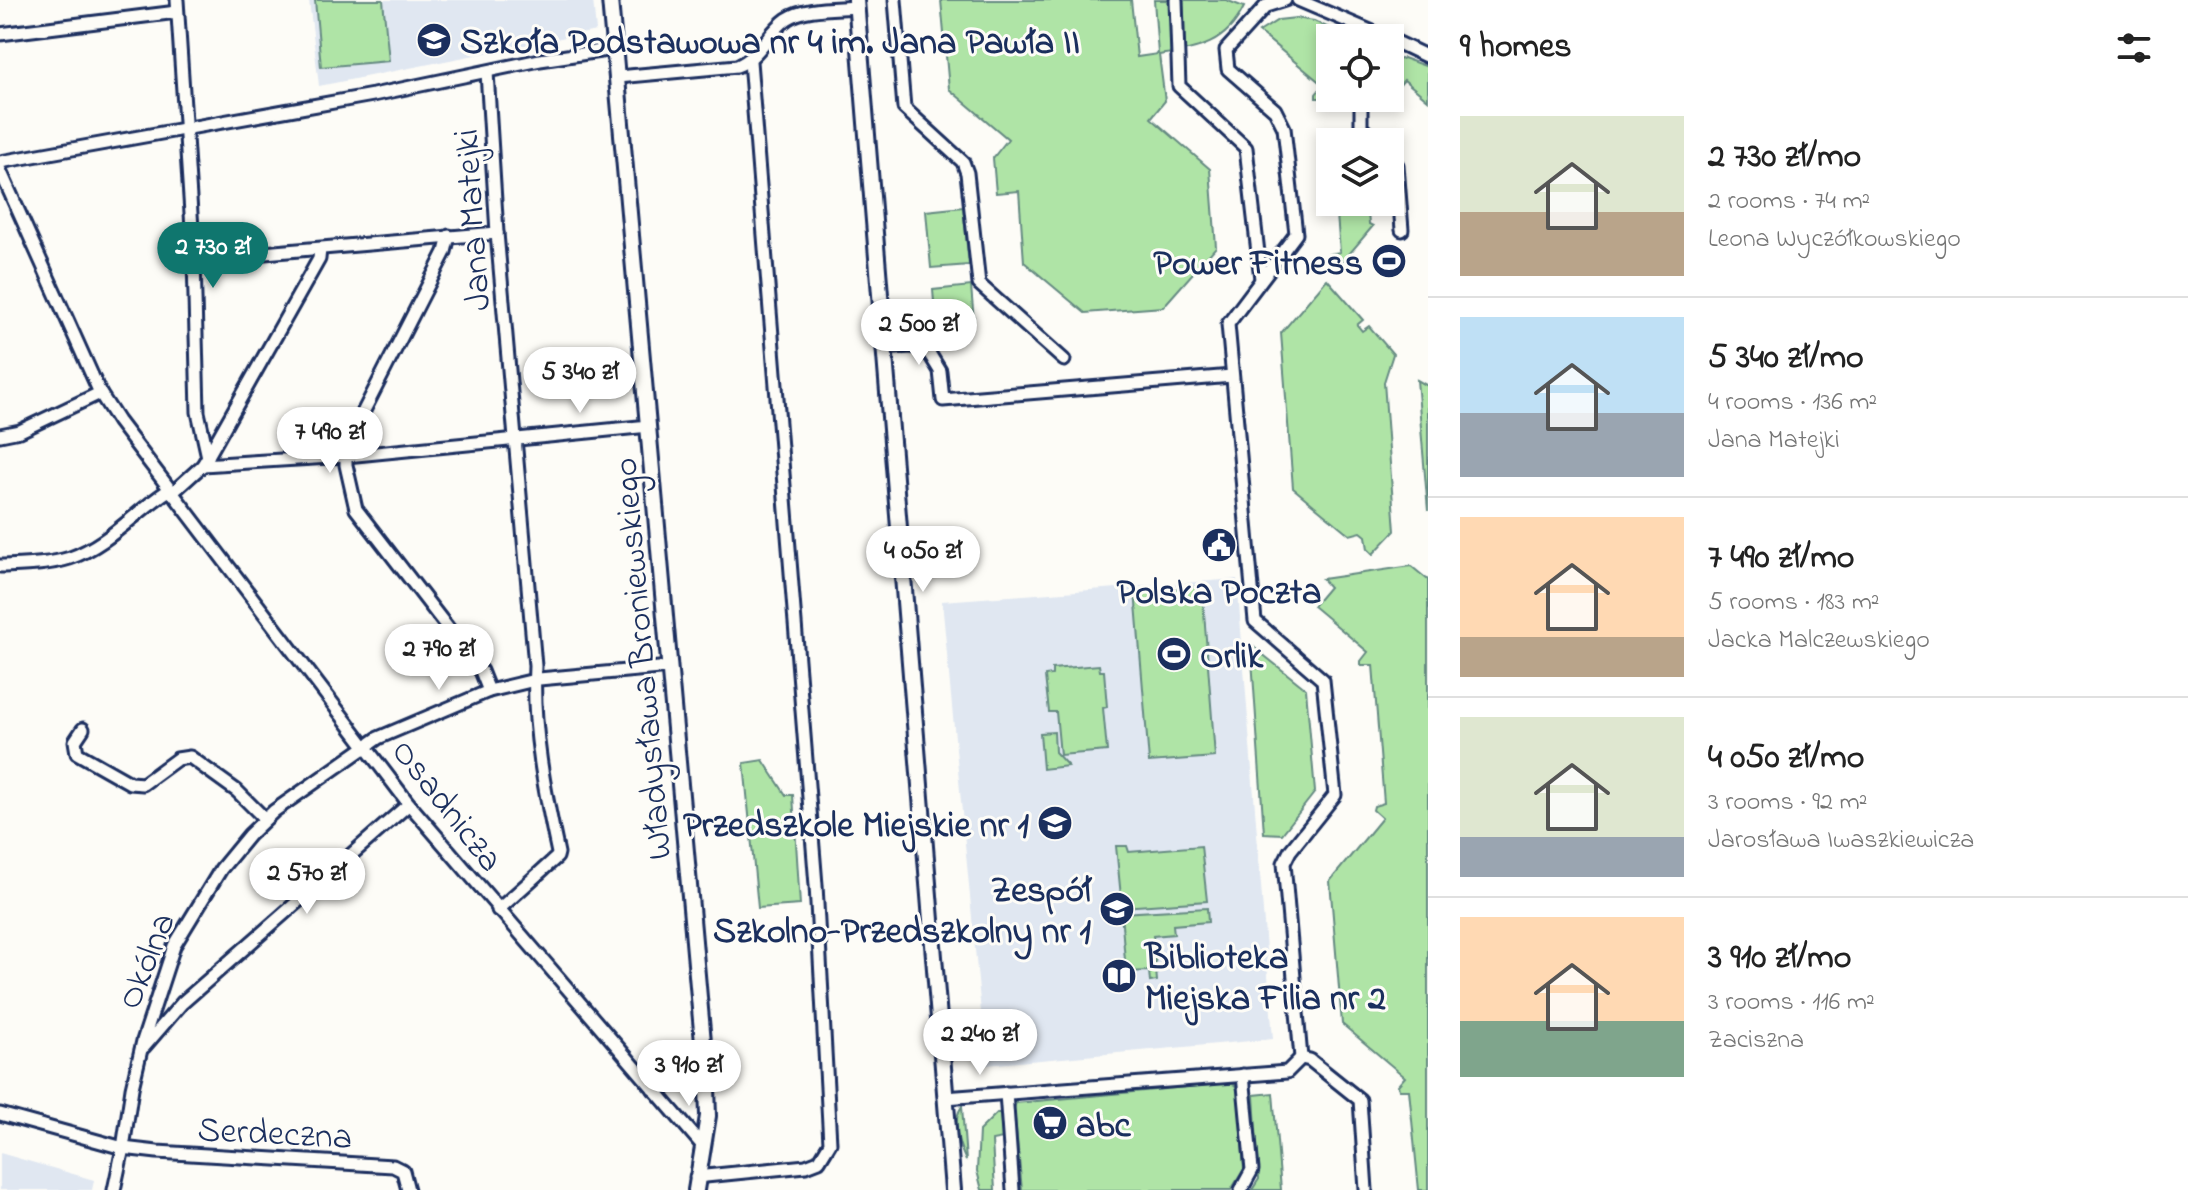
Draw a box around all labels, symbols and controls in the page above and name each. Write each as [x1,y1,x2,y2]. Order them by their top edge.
place label: Szkoła Podstawowa nr 4 im. Jana Pawła II [460,18,1080,71]
school or university icon: Szkoła Podstawowa nr 4 im. Jana Pawła II [415,21,453,59]
text: 9 homes [1460,23,1572,73]
map controls [1316,24,1404,216]
button: locate [1316,24,1404,112]
icon: filters [2112,26,2156,70]
street label: Jana Matejki [442,127,507,312]
button: layers [1316,128,1404,216]
text: 2 730 zł/mo [1708,133,1861,183]
icon: home [1524,148,1620,244]
text: 2 rooms · 74 m² [1708,183,1870,221]
text: Leona Wyczółkowskiego [1708,221,1961,259]
pin: 2 730 zł [130,222,296,290]
text: 2 730 zł [175,229,251,267]
place label: Power Fitness [1153,239,1363,292]
sports icon: Power Fitness [1370,242,1408,280]
pin: 2 500 zł [836,299,1002,367]
text: 2 500 zł [879,306,959,344]
text: 5 340 zł/mo [1708,334,1864,384]
pin: 5 340 zł [497,347,663,415]
icon: home [1524,349,1620,445]
text: 5 340 zł [541,354,619,392]
text: 4 rooms · 136 m² [1708,384,1877,422]
pin: 7 490 zł [247,407,413,475]
text: 7 490 zł [295,414,365,452]
text: Jana Matejki [1708,422,1840,460]
street label: Władysława Broniewskiego [601,455,688,862]
pin: 4 050 zł [840,526,1006,594]
public building icon: Polska Poczta [1200,526,1238,564]
text: 4 050 zł [884,533,962,571]
text: 7 490 zł/mo [1708,534,1855,584]
icon: home [1524,549,1620,645]
place label: Polska Poczta [1117,568,1321,621]
text: 5 rooms · 183 m² [1708,584,1880,622]
text: Jacka Malczewskiego [1708,622,1930,660]
pin: 2 790 zł [356,624,522,692]
text: 2 790 zł [403,631,475,669]
place label: Orlik [1200,632,1264,685]
sports icon: Orlik [1155,635,1193,673]
street label: Osadnicza [376,729,514,885]
text: 4 050 zł/mo [1708,734,1864,784]
icon: home [1524,749,1620,845]
text: 3 rooms · 92 m² [1708,784,1867,822]
place label: Przedszkole Miejskie nr 1 [683,801,1030,854]
school or university icon: Przedszkole Miejskie nr 1 [1036,804,1074,842]
text: Jarosława Iwaszkiewicza [1708,822,1974,860]
pin: 2 570 zł [224,848,390,916]
text: 2 570 zł [267,855,347,893]
place label: Zespół Szkolno-Przedszkolny nr 1 [713,866,1093,960]
school or university icon: Zespół Szkolno-Przedszkolny nr 1 [1098,890,1136,928]
street label: Okólna [105,905,192,1018]
place label: Biblioteka Miejska Filia nr 2 [1143,933,1386,1027]
text: 3 910 zł/mo [1708,934,1851,984]
icon: home [1524,949,1620,1045]
library icon: Biblioteka Miejska Filia nr 2 [1100,957,1138,995]
text: 3 rooms · 116 m² [1708,984,1875,1022]
pin: 2 240 zł [897,1009,1063,1077]
text: 2 240 zł [941,1016,1019,1054]
text: Zaciszna [1708,1022,1804,1060]
pin: 3 910 zł [606,1040,772,1108]
text: 3 910 zł [655,1047,723,1085]
place label: abc [1076,1101,1131,1154]
supermarket icon: abc [1031,1104,1069,1142]
street label: Serdeczna [196,1105,354,1166]

